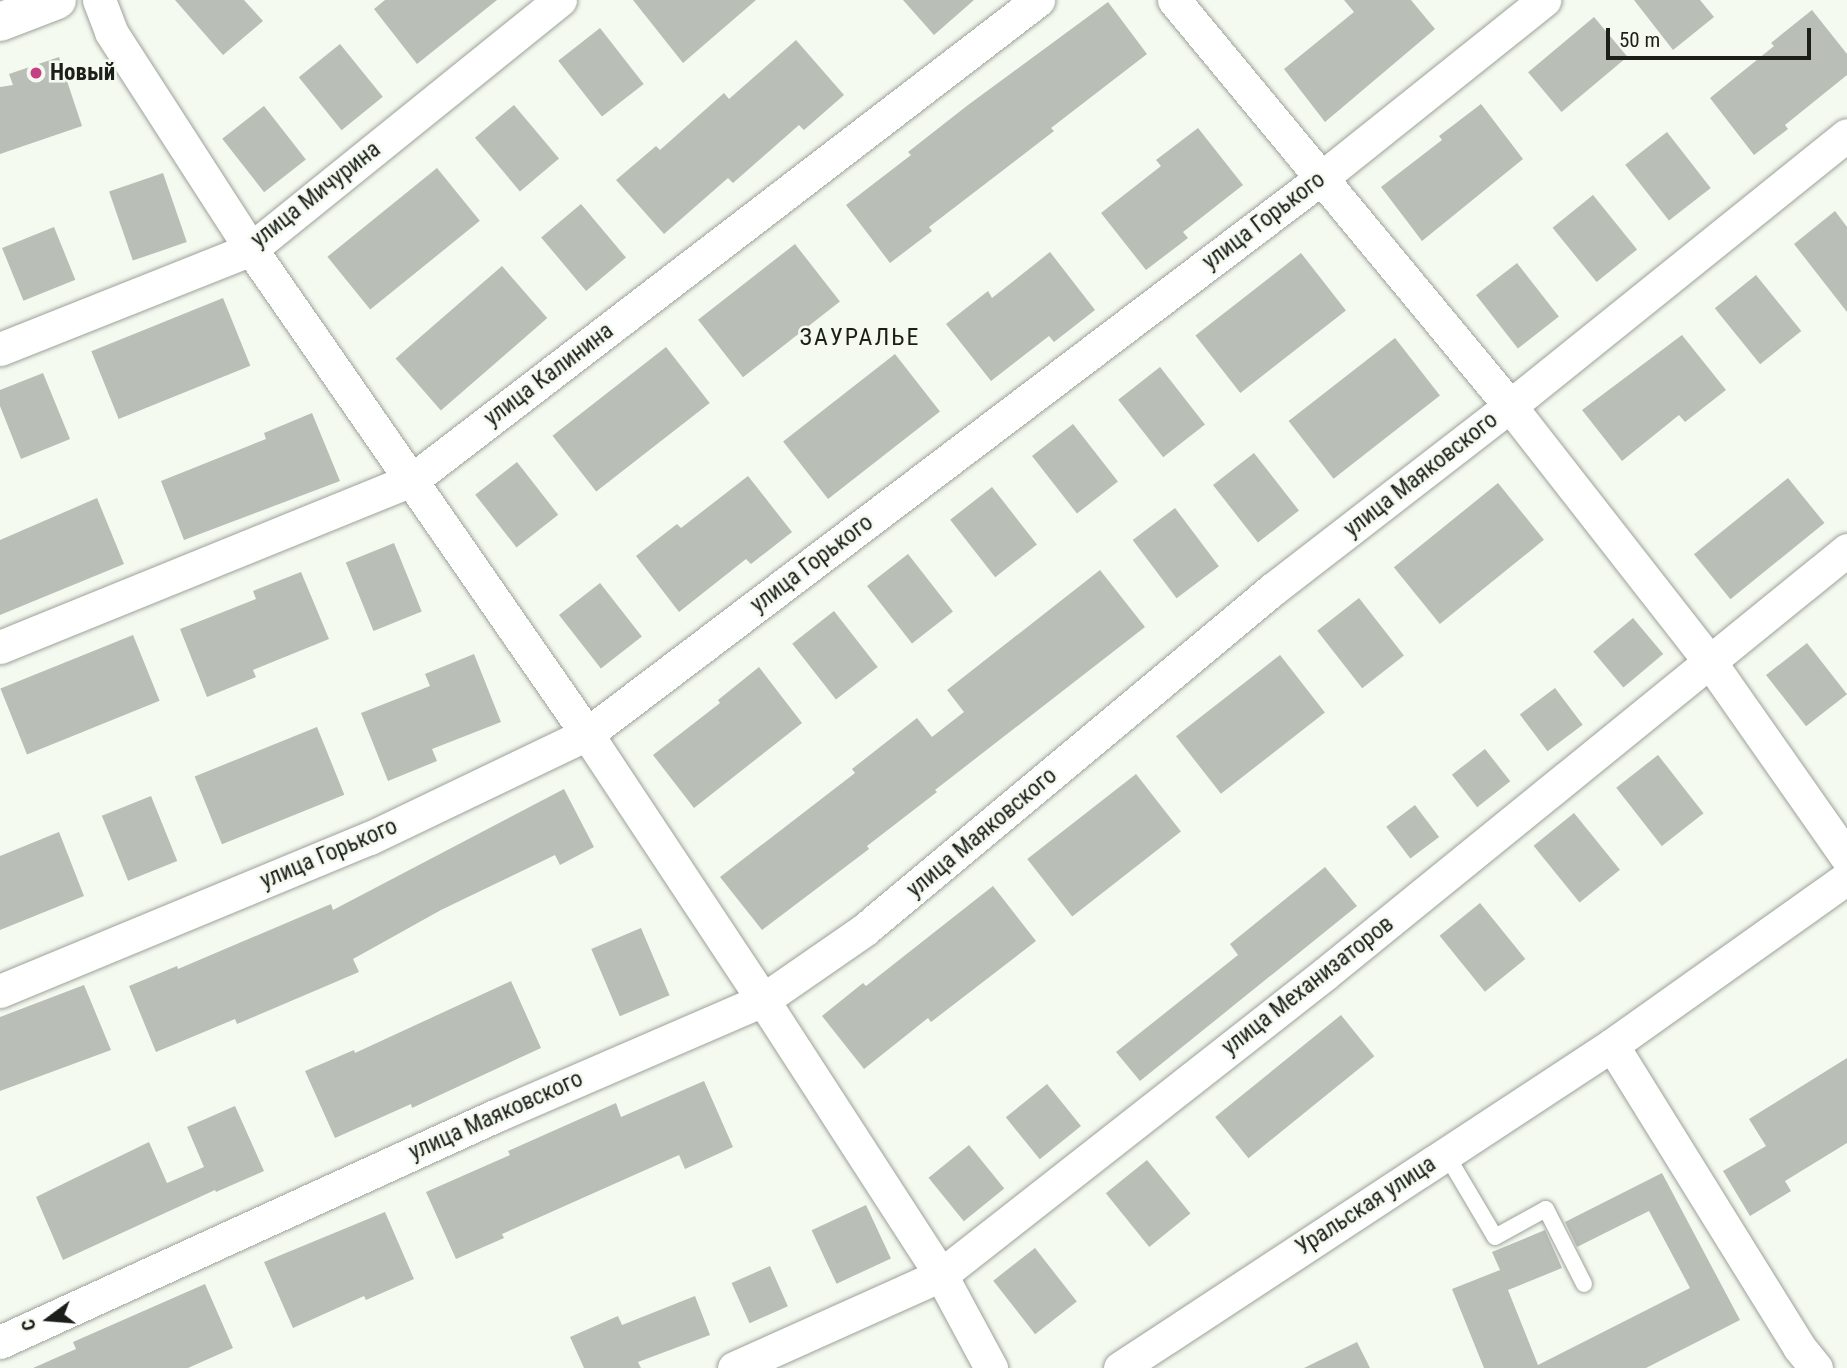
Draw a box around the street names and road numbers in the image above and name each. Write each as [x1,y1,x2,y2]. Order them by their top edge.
street label: улица Мичурина [246,136,386,254]
street label: улица Горького [1197,166,1331,276]
street label: улица Калинина [479,318,619,432]
street label: улица Маяковского [1339,406,1503,544]
street label: улица Горького [745,509,879,619]
street label: улица Маяковского [901,762,1063,904]
street label: улица Горького [256,813,402,895]
street label: улица Механизаторов [1217,910,1399,1062]
street label: улица Маяковского [405,1065,587,1167]
street label: Уральская улица [1291,1151,1441,1261]

